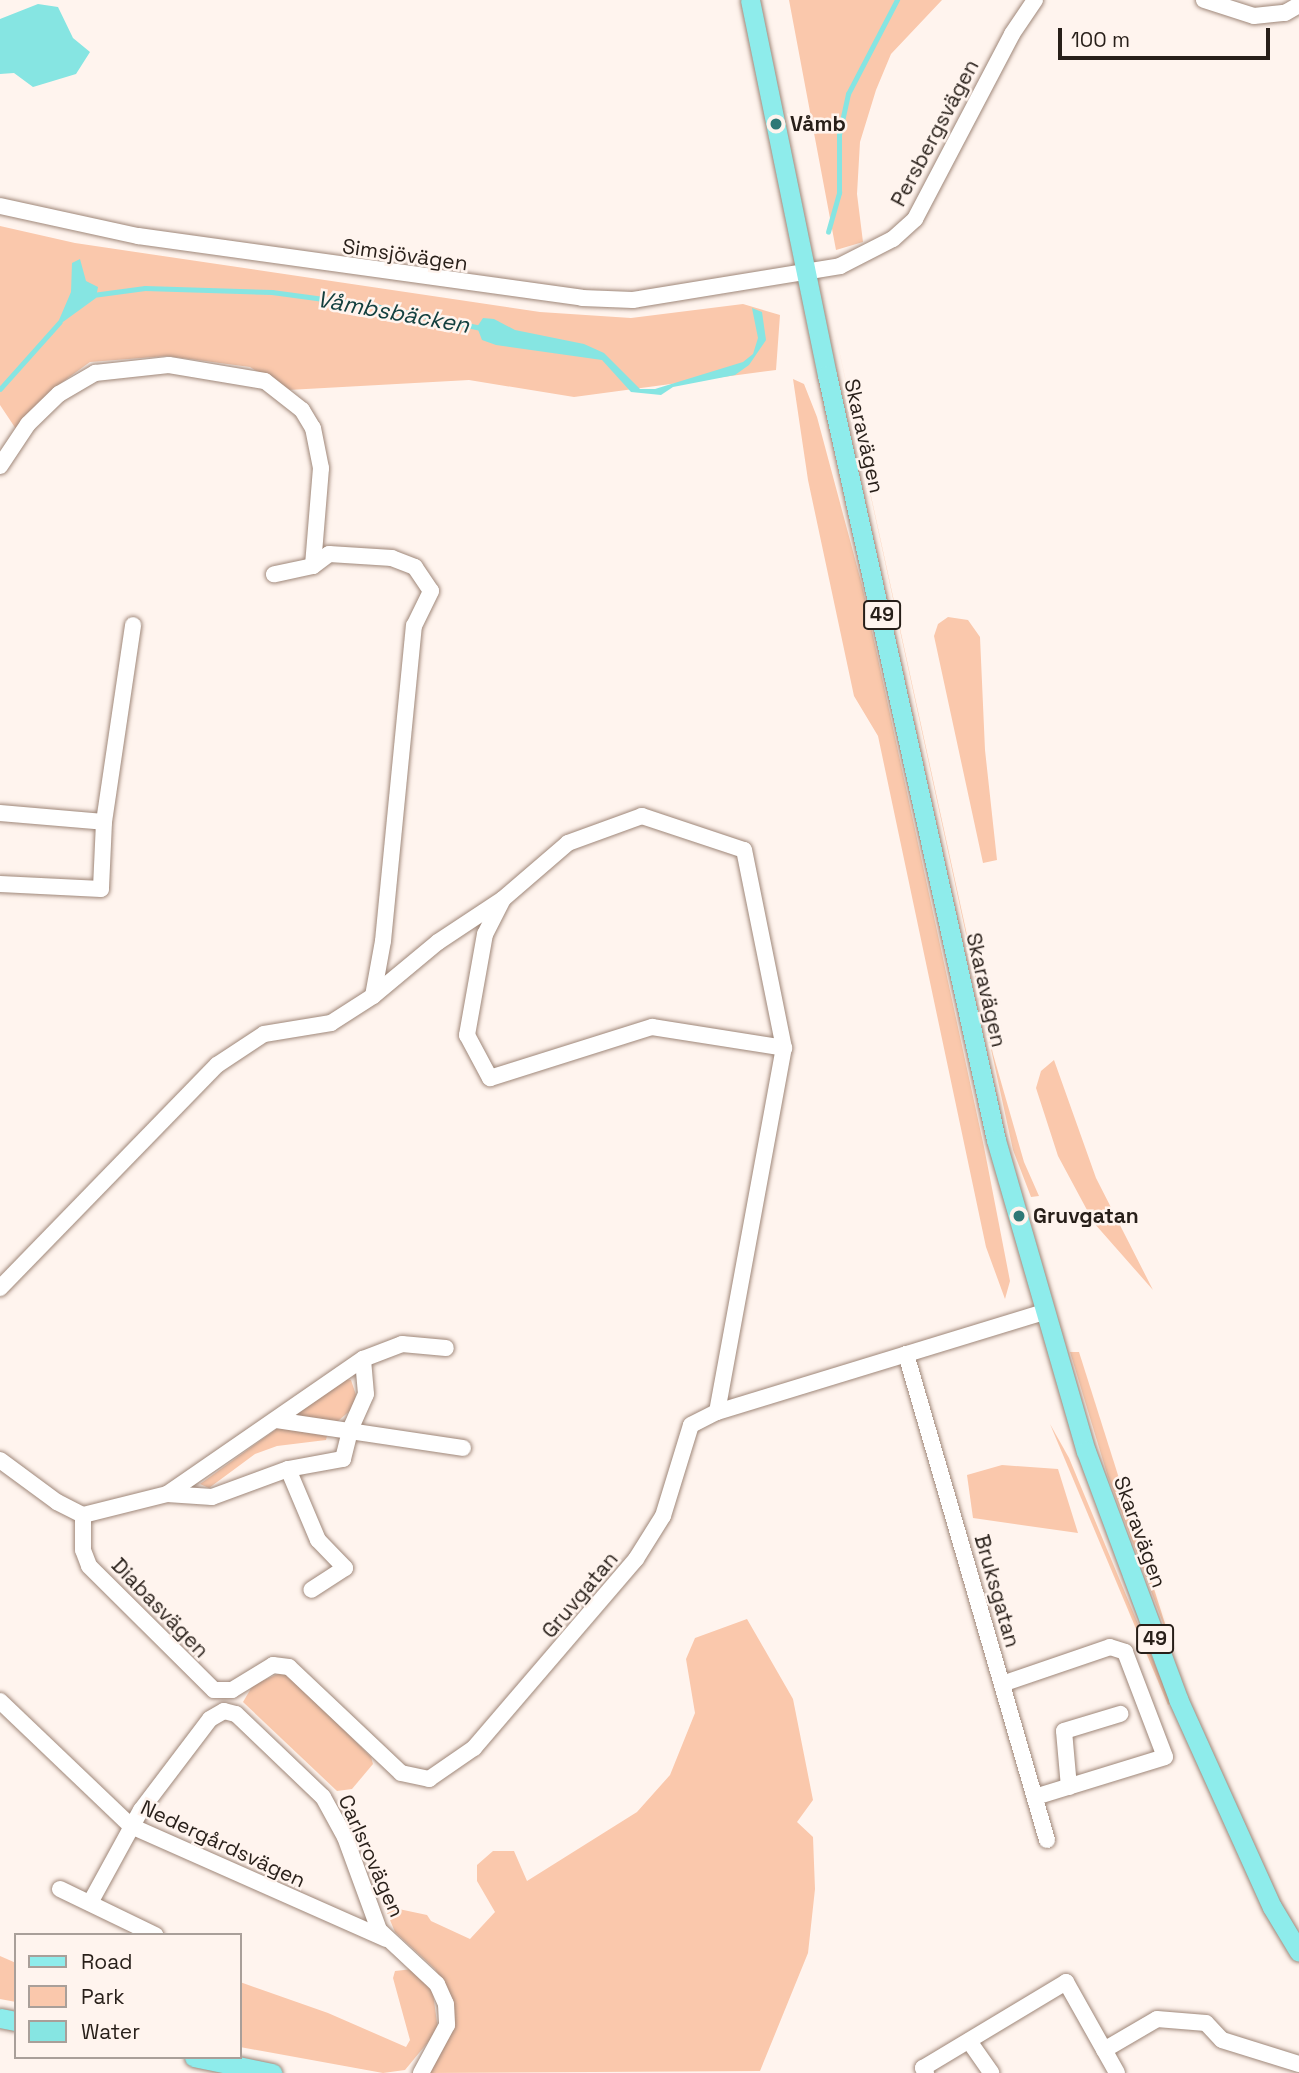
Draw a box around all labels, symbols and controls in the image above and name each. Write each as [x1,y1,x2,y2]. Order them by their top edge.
scale bar [1061,14,1273,58]
text: 100 m [1071,26,1130,53]
street label: Persbergsvägen [886,55,984,211]
place label: Våmb [790,111,846,137]
marker: Våmb [768,116,784,132]
street label: Simsjövägen [341,234,469,276]
water label: Våmbsbäcken [315,285,471,339]
street label: Skaravägen [839,376,889,496]
road number: 49 [863,600,901,630]
street label: Skaravägen [961,930,1011,1050]
place label: Gruvgatan [1033,1203,1139,1229]
marker: Gruvgatan [1011,1208,1027,1224]
street label: Skaravägen [1108,1473,1172,1591]
street label: Bruksgatan [969,1532,1025,1650]
street label: Gruvgatan [537,1547,623,1643]
street label: Diabasvägen [106,1553,214,1663]
road number: 49 [1136,1624,1174,1654]
street label: Carlsrovägen [333,1791,409,1921]
street label: Nedergårdsvägen [137,1795,309,1893]
legend [14,1933,242,2059]
text: Road [81,1948,133,1975]
text: Park [81,1983,125,2010]
text: Water [81,2018,140,2045]

